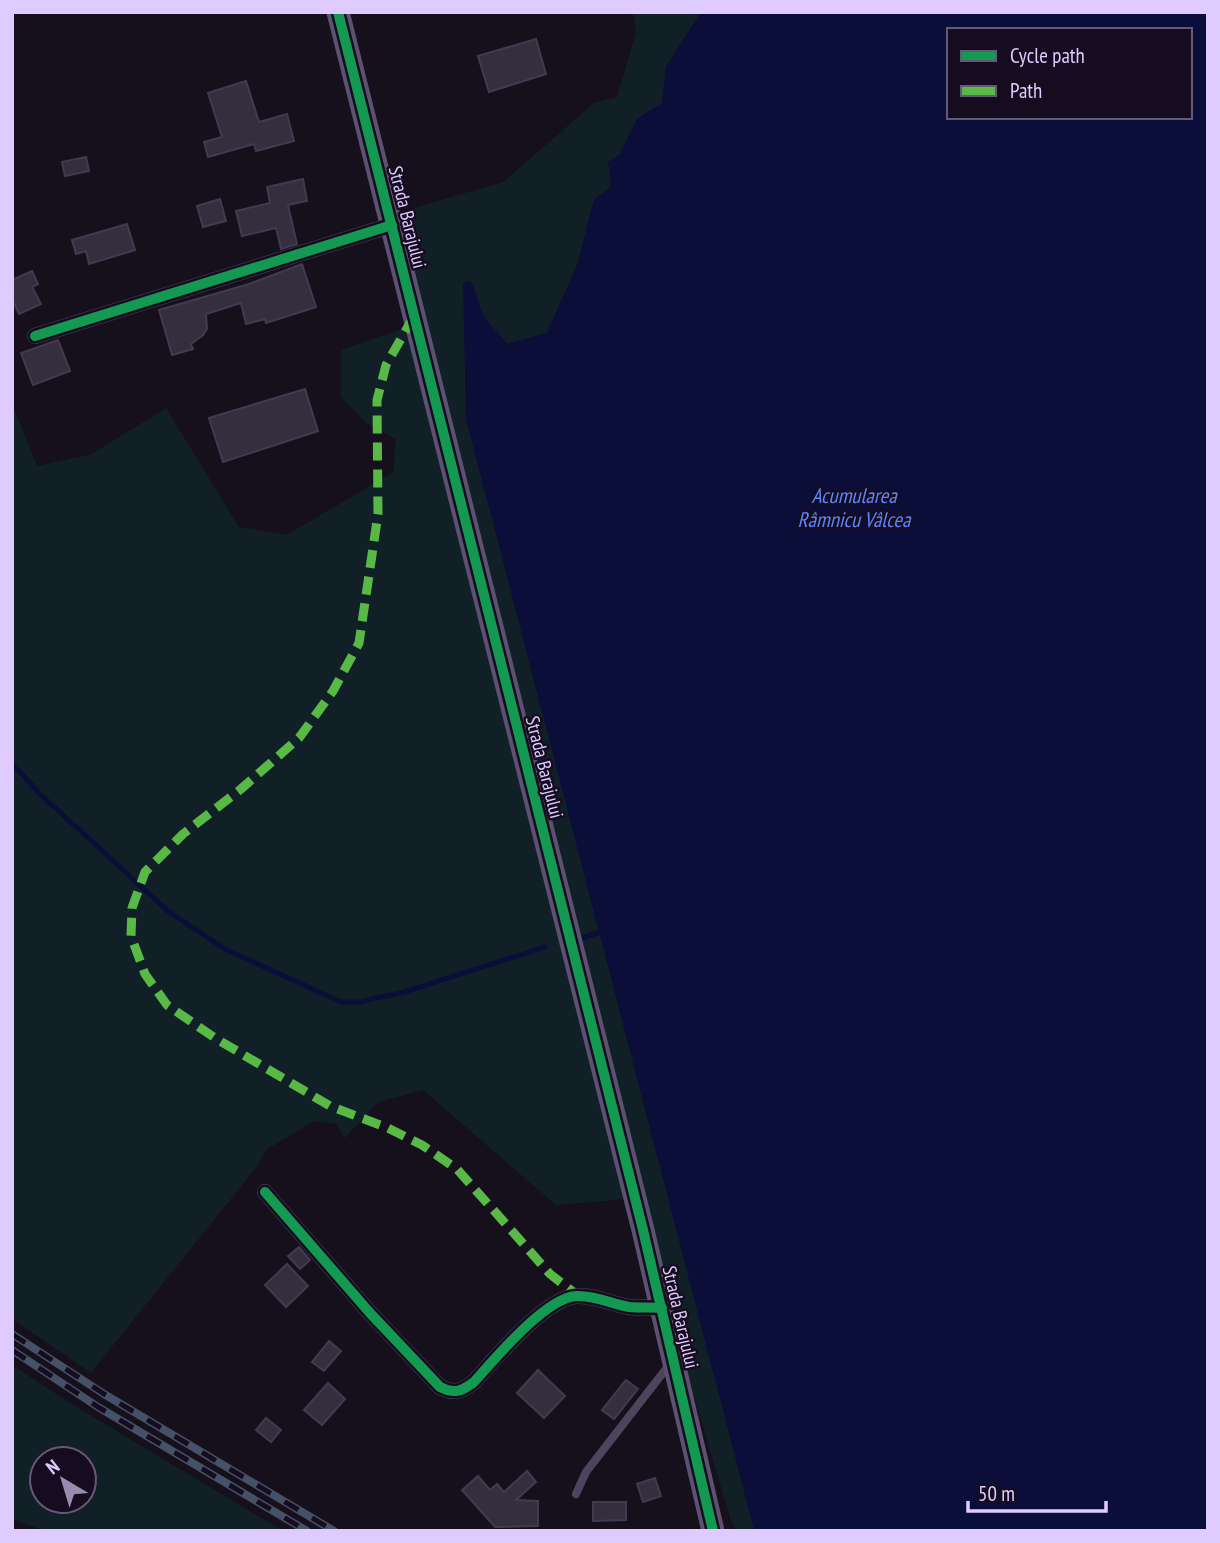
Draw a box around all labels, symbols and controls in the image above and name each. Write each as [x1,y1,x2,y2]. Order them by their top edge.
legend [947,28,1192,119]
text: Cycle path [1010,42,1085,69]
text: Path [1010,77,1042,104]
street label: Strada Barajului [384,163,432,271]
water label: Acumularea Râmnicu Vâlcea [798,482,912,533]
street label: Strada Barajului [521,713,569,821]
street label: Strada Barajului [658,1263,704,1371]
north arrow [28,1445,98,1515]
text: N [41,1454,64,1479]
scale bar [968,1470,1106,1514]
text: 50 m [978,1480,1015,1507]

